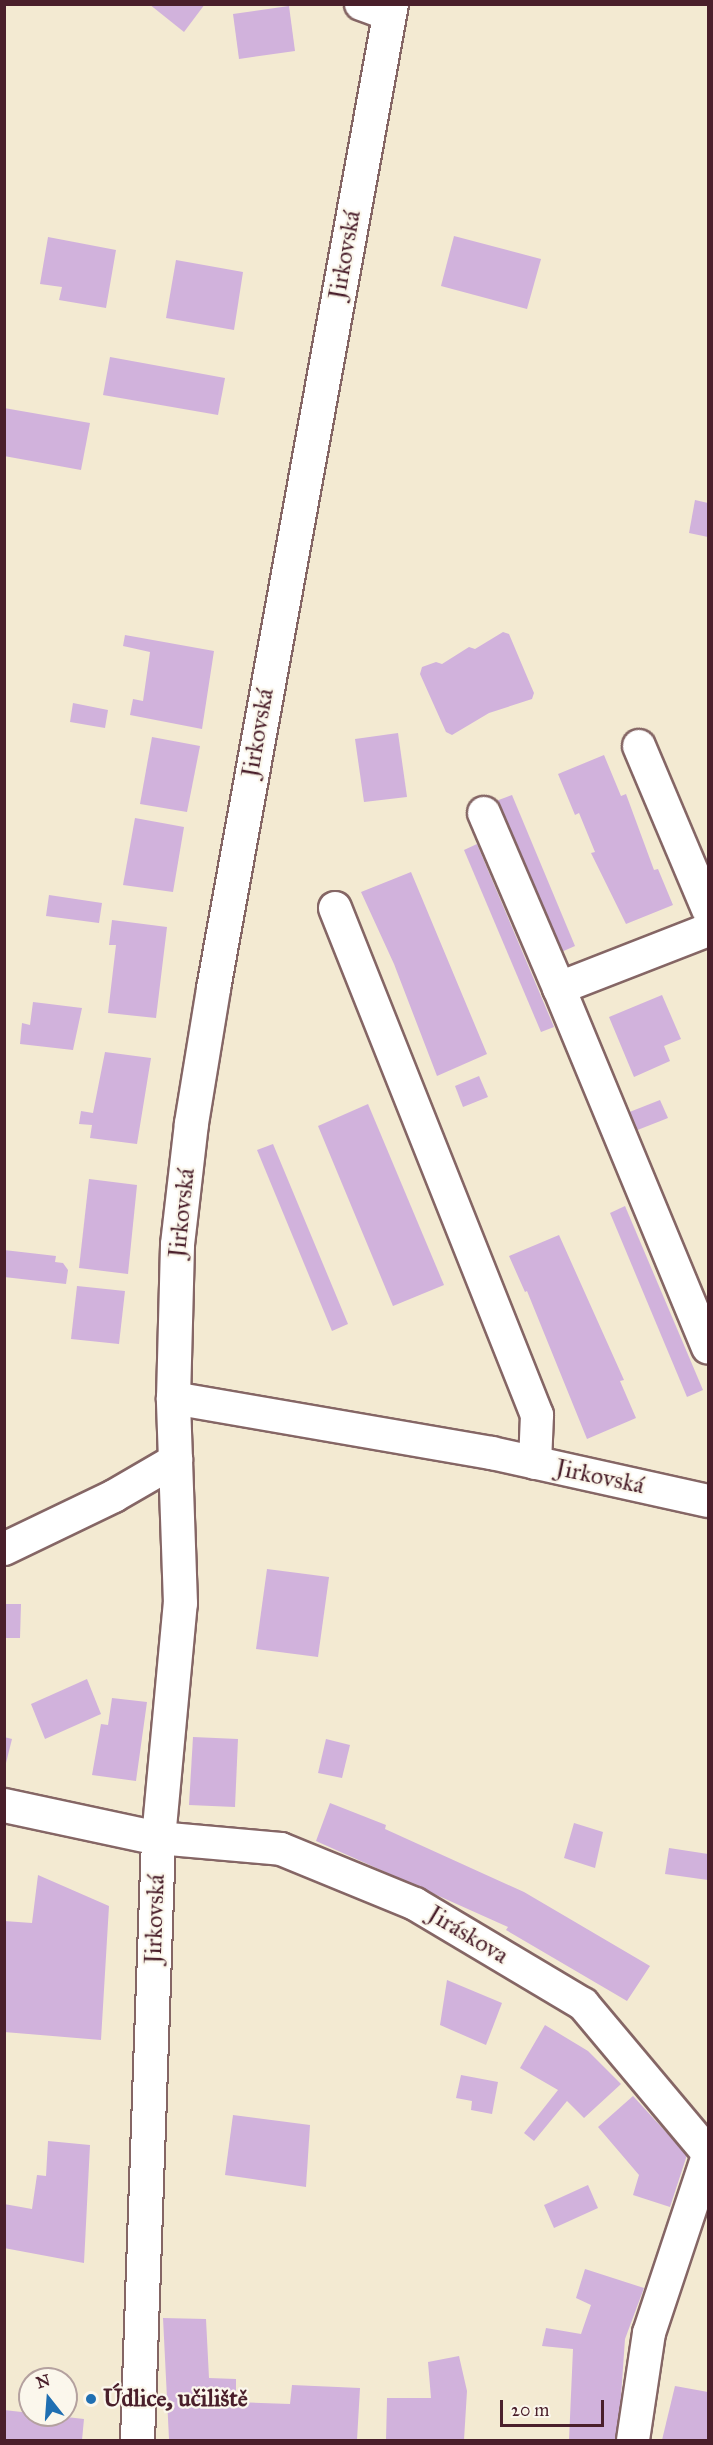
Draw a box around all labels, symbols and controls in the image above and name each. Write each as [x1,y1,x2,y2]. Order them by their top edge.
street label: Jirkovská [323,208,367,302]
street label: Jirkovská [236,686,280,780]
street label: Jirkovská [163,1167,201,1259]
street label: Jirkovská [553,1454,647,1500]
street label: Jirkovská [139,1874,171,1964]
street label: Jiráskova [423,1900,513,1970]
north arrow [18,2367,78,2427]
text: N [34,2370,52,2392]
place label: Údlice, učiliště [103,2385,248,2413]
scale bar [503,2388,606,2426]
marker: Údlice, učiliště [84,2392,98,2406]
text: 20 m [511,2399,549,2421]

